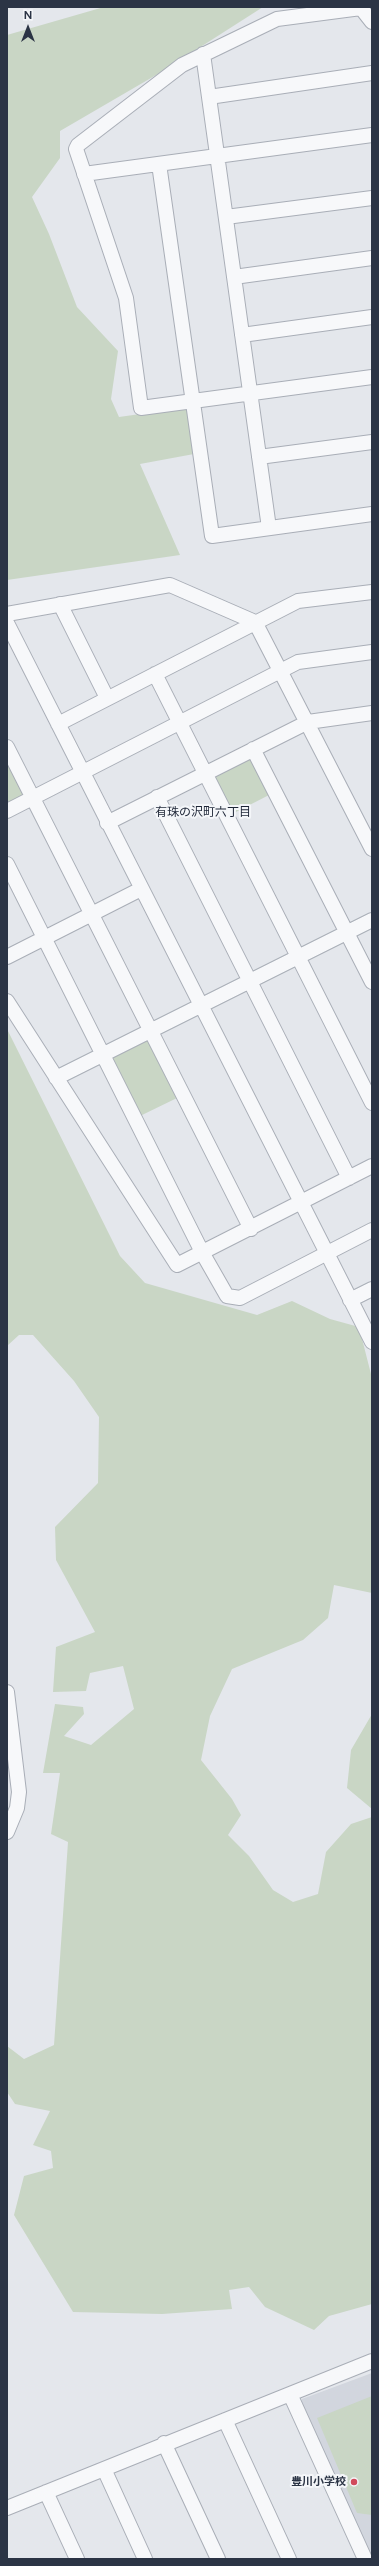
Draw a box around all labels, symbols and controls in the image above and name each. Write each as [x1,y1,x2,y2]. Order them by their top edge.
north arrow [8,8,48,48]
text: N [24,9,32,22]
district label: 有珠の沢町六丁目 [155,805,251,819]
place label: 豊川小学校 [291,2475,346,2489]
marker: 豊川小学校 [349,2477,359,2487]

